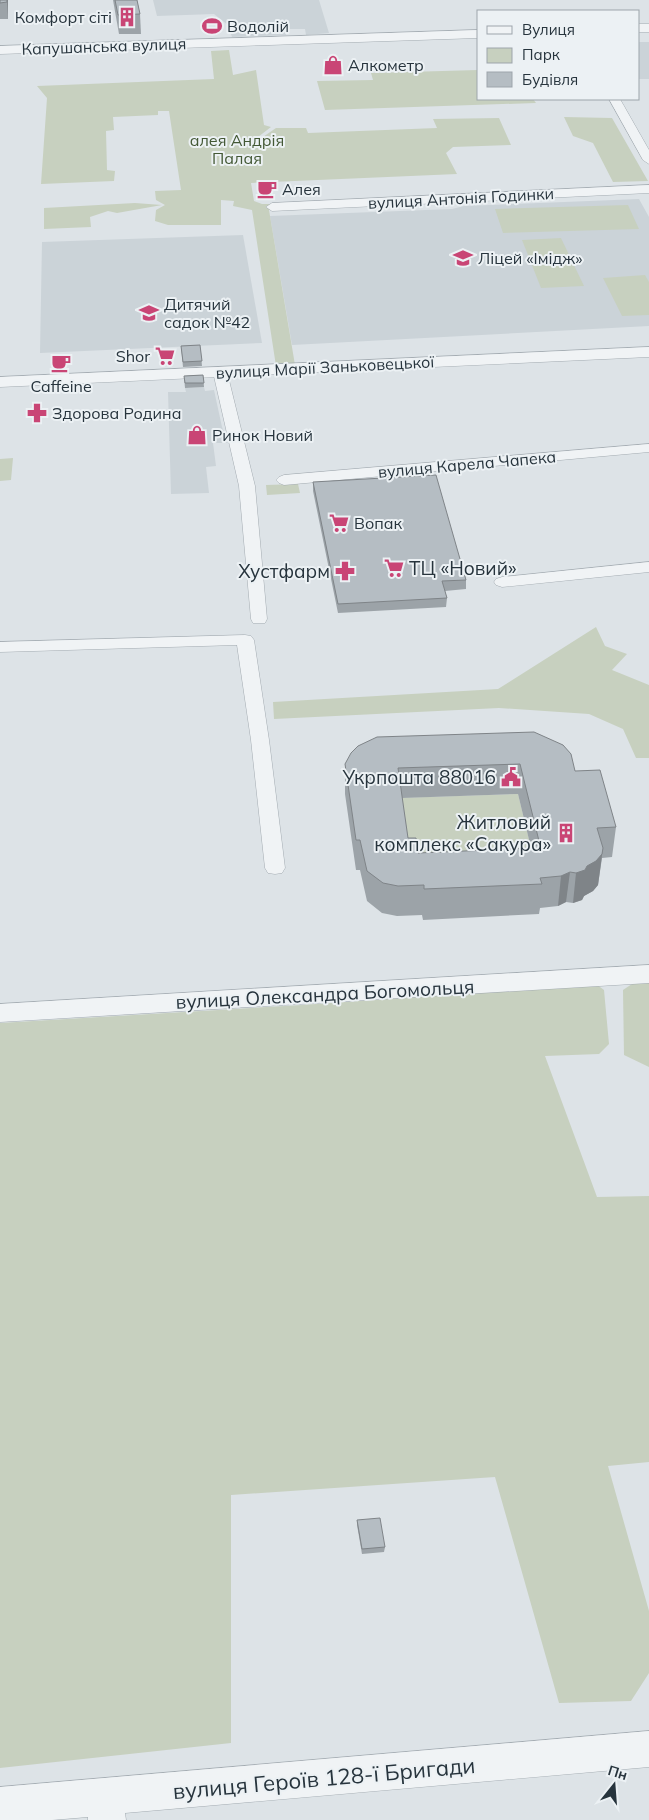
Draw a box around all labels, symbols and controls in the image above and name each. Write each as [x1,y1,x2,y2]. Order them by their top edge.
building icon: Комфорт сіті [116,6,138,28]
place label: Комфорт сіті [15,7,112,27]
legend [477,10,639,100]
sports icon: Водолій [201,15,223,37]
place label: Водолій [227,16,289,36]
text: Вулиця [522,20,575,39]
street label: Капушанська вулиця [21,33,187,59]
text: Парк [522,45,561,64]
shop icon: Алкометр [322,54,344,76]
place label: Алкометр [348,55,424,75]
text: Будівля [522,70,578,89]
park label: алея Андрія Палая [190,130,284,168]
cafe icon: Алея [256,178,278,200]
place label: Алея [282,179,321,199]
street label: вулиця Антонія Годинки [367,183,555,213]
school or university icon: Ліцей «Імідж» [452,247,474,269]
place label: Ліцей «Імідж» [478,248,582,268]
place label: Дитячий садок №42 [164,294,250,332]
school or university icon: Дитячий садок №42 [138,302,160,324]
supermarket icon: Shor [154,345,176,367]
place label: Shor [116,346,150,366]
street label: вулиця Марії Заньковецької [215,351,436,383]
cafe icon: Caffeine [50,352,72,374]
place label: Caffeine [30,376,92,396]
pharmacy icon: Здорова Родина [26,402,48,424]
place label: Здорова Родина [52,403,181,423]
shop icon: Ринок Новий [186,424,208,446]
place label: Ринок Новий [212,425,313,445]
street label: вулиця Карела Чапека [377,446,557,482]
supermarket icon: Вопак [328,512,350,534]
place label: Вопак [354,513,402,533]
place label: ТЦ «Новий» [409,556,516,580]
supermarket icon: ТЦ «Новий» [383,557,405,579]
place label: Хустфарм [238,559,330,583]
pharmacy icon: Хустфарм [334,560,356,582]
place label: Укрпошта 88016 [341,765,496,789]
public building icon: Укрпошта 88016 [500,766,522,788]
place label: Житловий комплекс «Сакура» [374,810,551,856]
building icon: Житловий комплекс «Сакура» [555,822,577,844]
street label: вулиця Олександра Богомольця [175,974,475,1014]
street label: вулиця Героїв 128-ї Бригади [172,1751,476,1805]
north arrow [589,1760,639,1810]
text: Пн [606,1761,630,1784]

